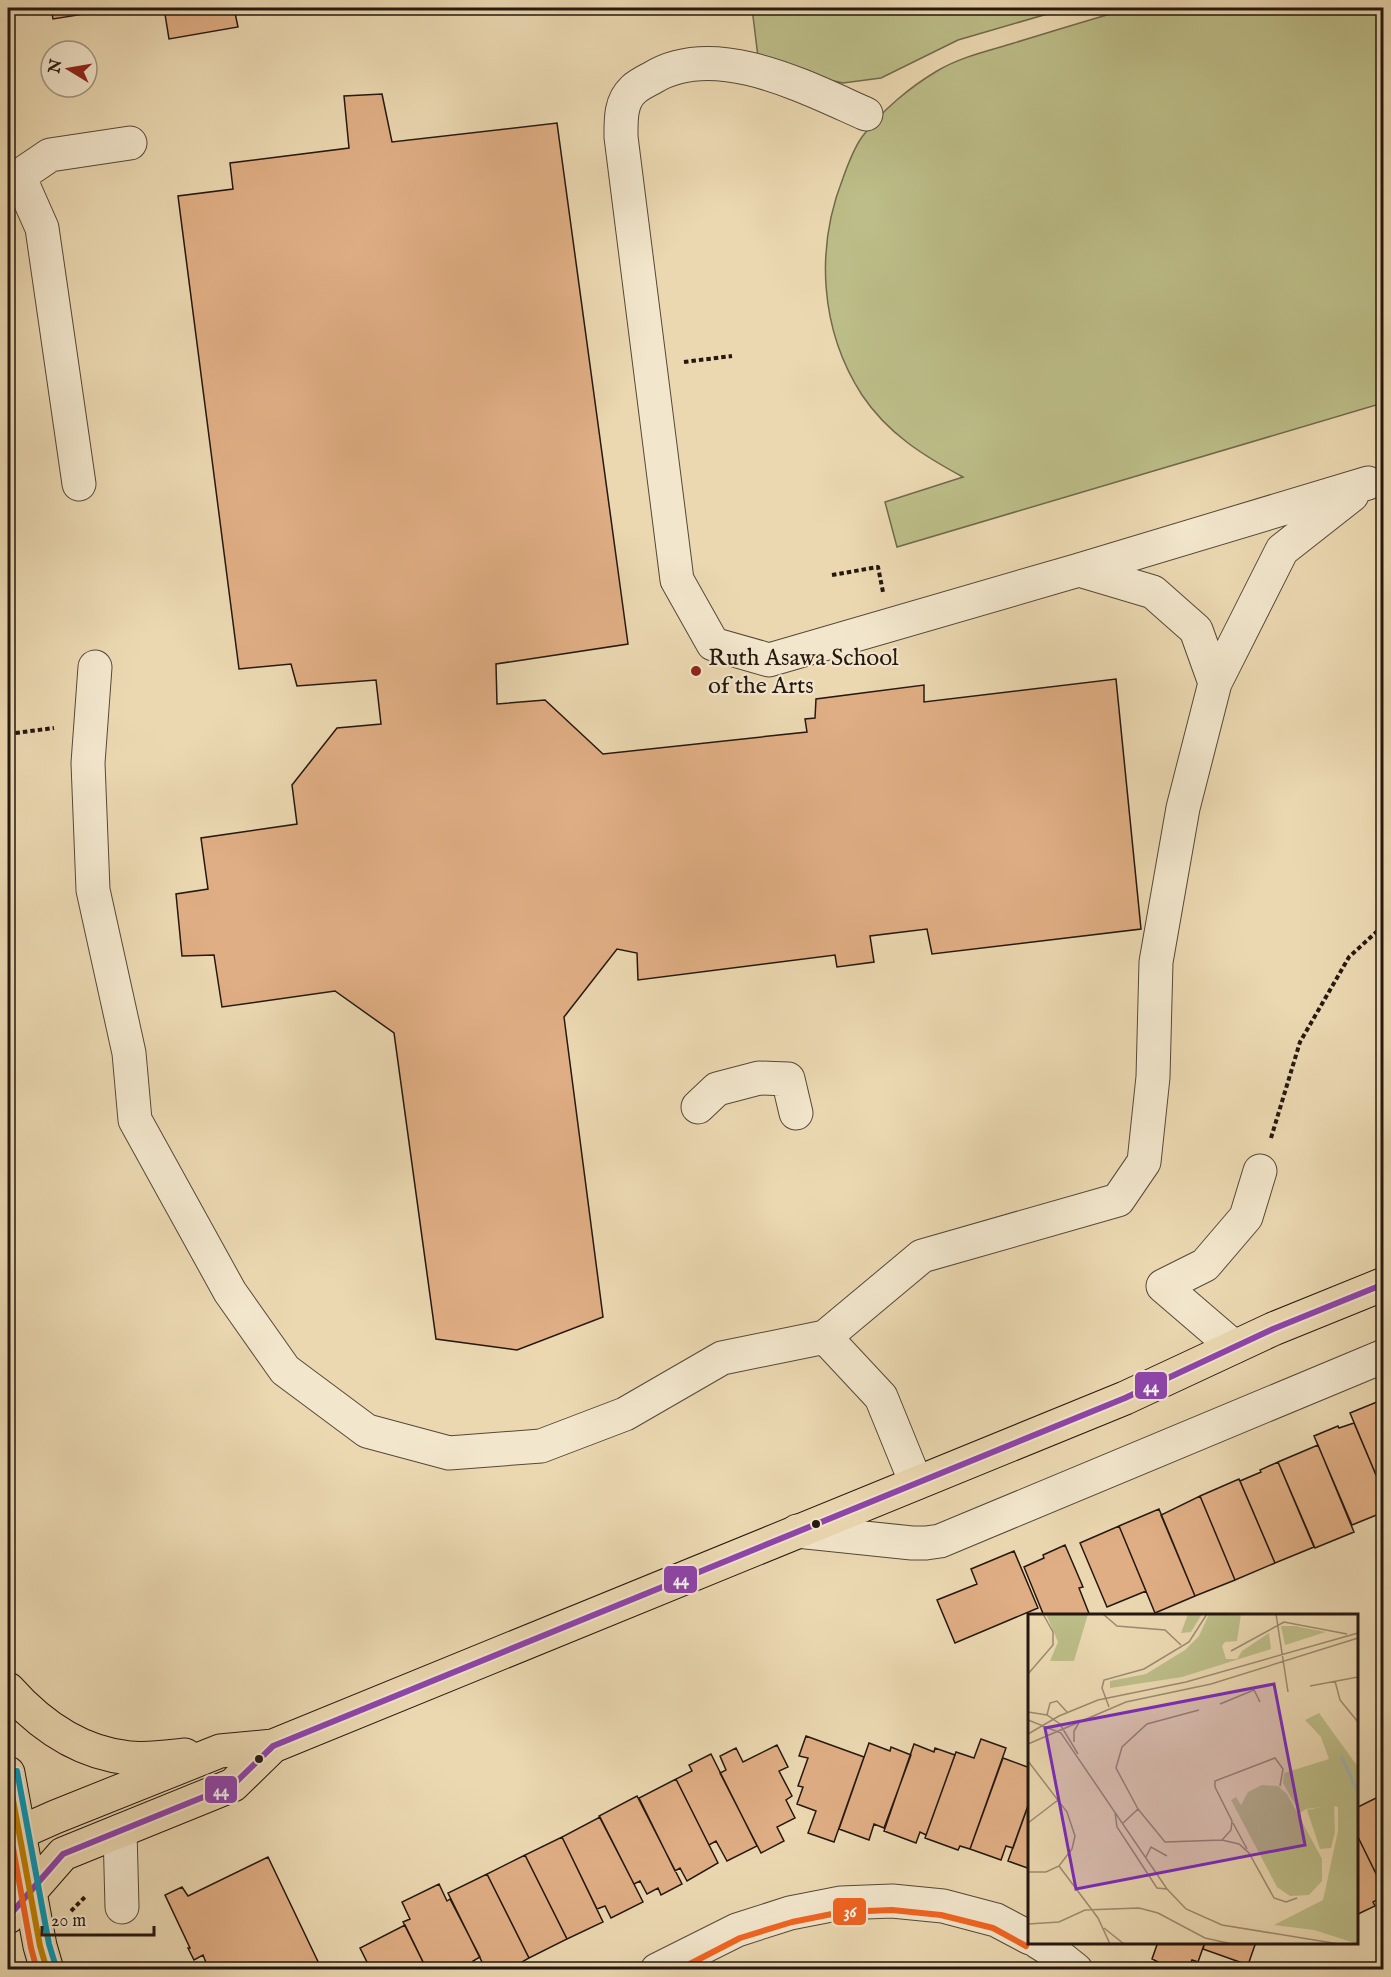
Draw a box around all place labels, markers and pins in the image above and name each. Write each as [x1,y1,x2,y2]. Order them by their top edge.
place label: Ruth Asawa School of the Arts [708,643,899,702]
marker: Ruth Asawa School of the Arts [689,664,703,678]
unlabelled marker [810,1518,822,1530]
unlabelled marker [253,1753,265,1765]

